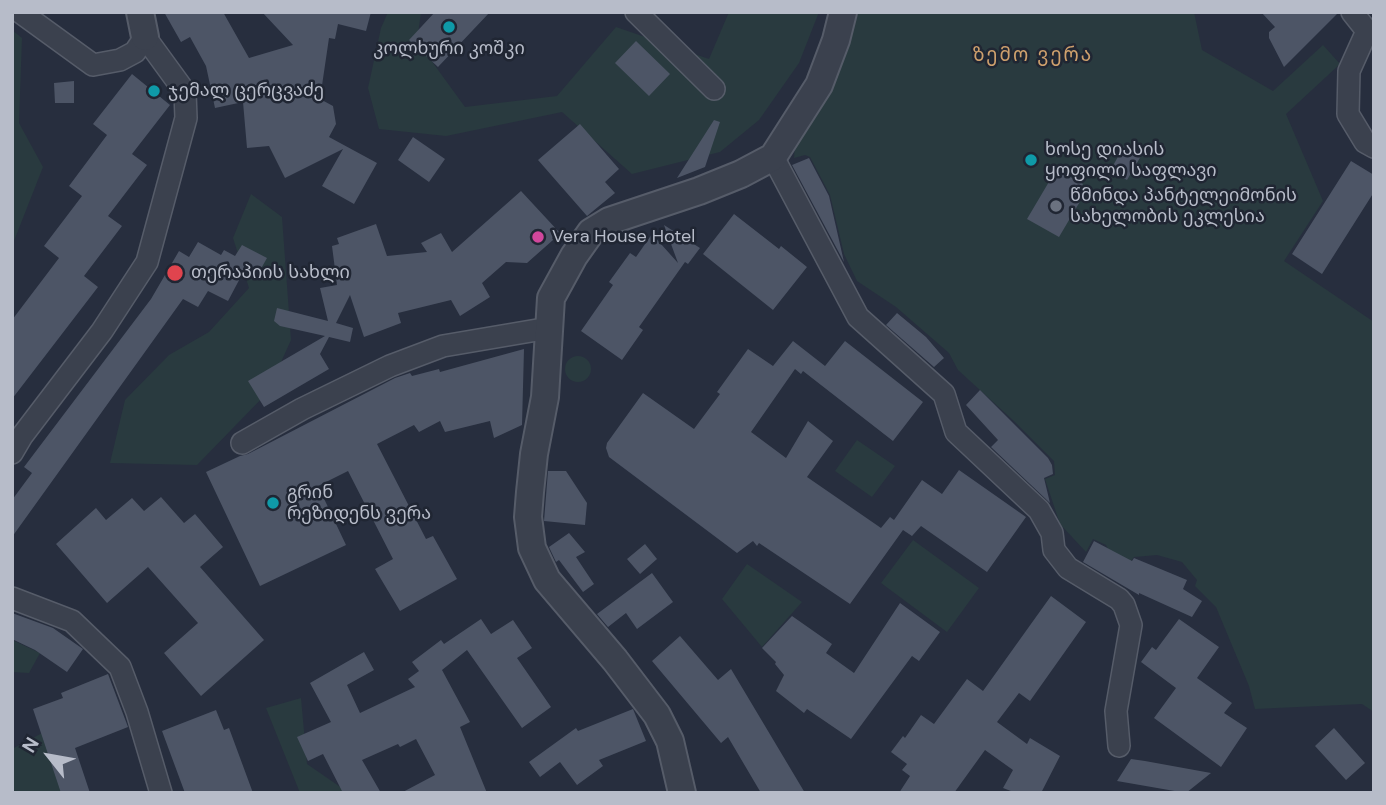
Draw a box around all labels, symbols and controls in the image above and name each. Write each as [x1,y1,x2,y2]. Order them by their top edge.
marker: კოლხური კოშკი [441,19,457,35]
place label: კოლხური კოშკი [373,38,525,60]
district label: ზემო ვერა [974,45,1092,67]
place label: ჯემალ ცერცვაძე [168,80,324,102]
marker: ჯემალ ცერცვაძე [146,83,162,99]
place label: ხოსე დიასის ყოფილი საფლავი [1045,139,1217,182]
marker: ხოსე დიასის ყოფილი საფლავი [1023,152,1039,168]
place label: წმინდა პანტელეიმონის სახელობის ეკლესია [1070,185,1297,228]
marker: წმინდა პანტელეიმონის სახელობის ეკლესია [1048,198,1064,214]
place label: Vera House Hotel [552,226,695,248]
marker: Vera House Hotel [530,229,546,245]
place label: თერაპიის სახლი [191,262,350,284]
marker: თერაპიის სახლი [165,263,185,283]
place label: გრინ რეზიდენს ვერა [287,482,431,524]
marker: გრინ რეზიდენს ვერა [265,495,281,511]
north arrow [14,721,84,791]
text: N [16,733,45,757]

